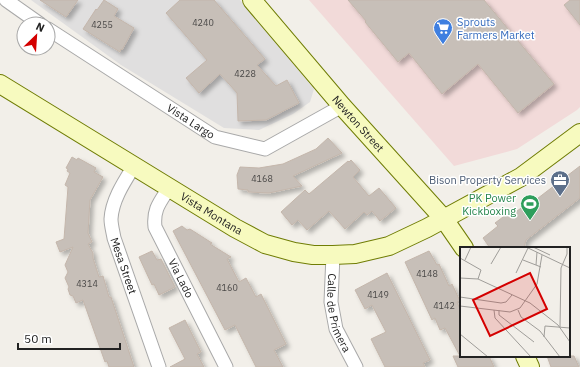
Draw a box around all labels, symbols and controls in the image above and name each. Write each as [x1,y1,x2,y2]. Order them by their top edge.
place label: Sprouts Farmers Market [457,15,535,42]
north arrow [16,16,56,56]
house number: 4240 [192,17,214,28]
supermarket icon: Sprouts Farmers Market [432,17,454,45]
text: N [34,19,47,35]
house number: 4255 [91,19,113,30]
house number: 4228 [234,68,256,79]
street label: Newton Street [329,93,387,155]
street label: Vista Largo [164,101,217,142]
office icon: Bison Property Services [549,169,571,197]
house number: 4168 [251,173,273,184]
place label: Bison Property Services [429,173,546,187]
street label: Vista Montana [178,189,245,238]
place label: PK Power Kickboxing [462,191,516,218]
sports icon: PK Power Kickboxing [519,193,541,221]
street label: Mesa Street [107,236,140,296]
inset map [460,247,570,357]
street label: Via Lado [165,256,197,300]
house number: 4148 [416,268,438,279]
street label: Calle de Primera [324,273,354,355]
house number: 4314 [76,278,98,289]
house number: 4160 [216,282,238,293]
house number: 4149 [367,289,389,300]
house number: 4142 [433,300,455,311]
scale bar [18,325,120,351]
text: 50 m [24,331,52,346]

